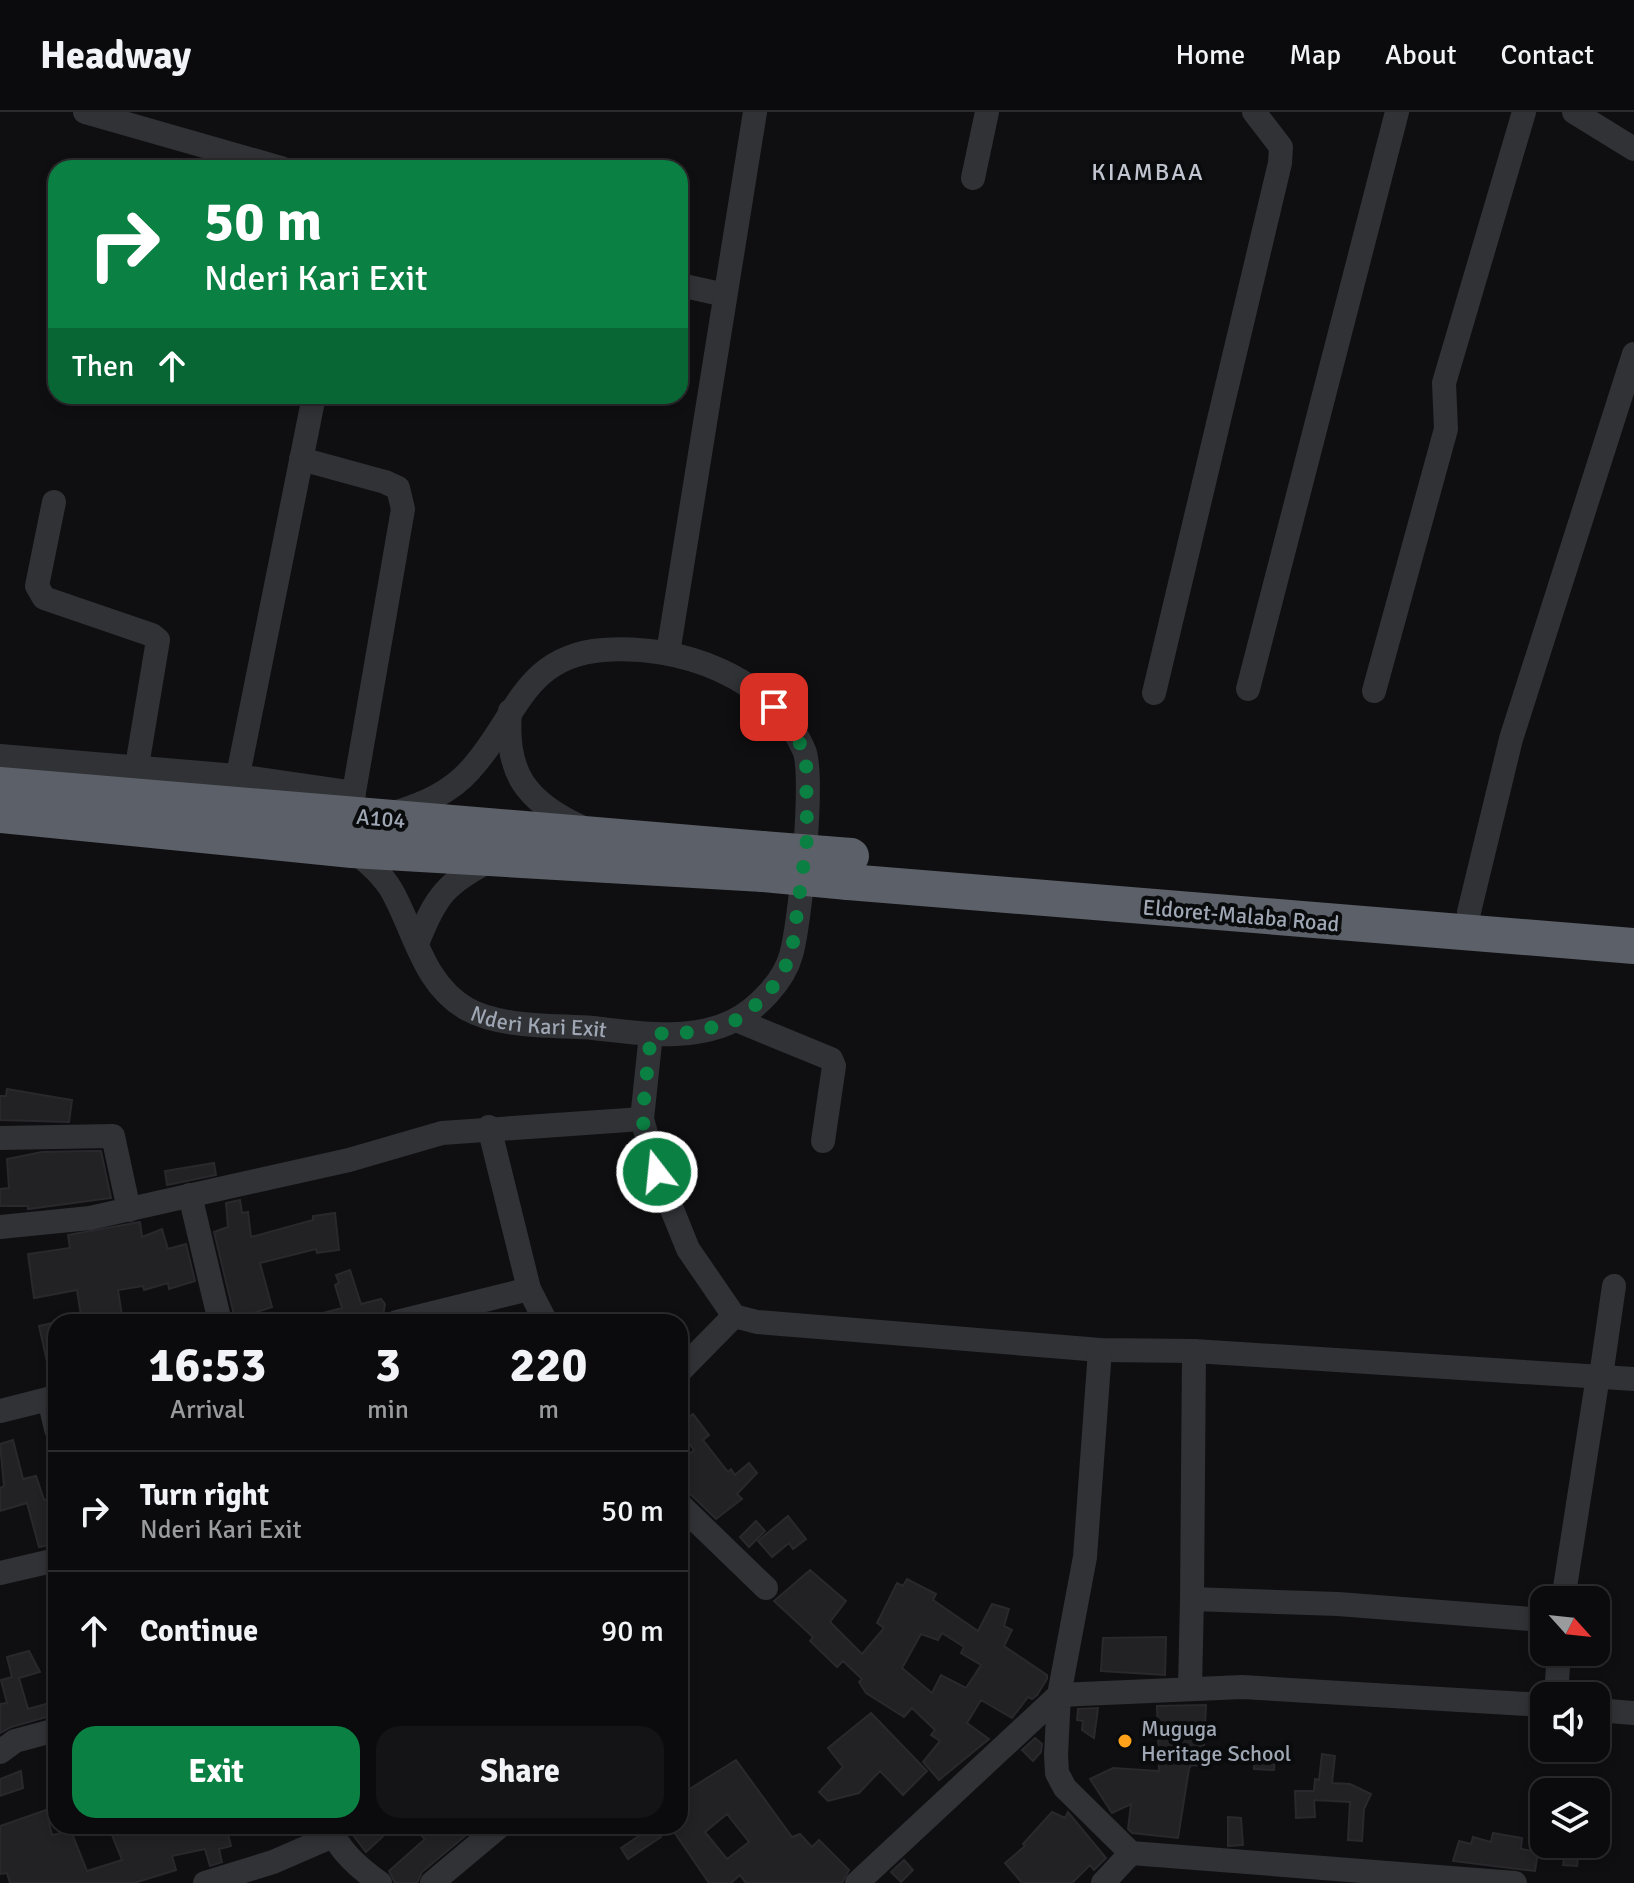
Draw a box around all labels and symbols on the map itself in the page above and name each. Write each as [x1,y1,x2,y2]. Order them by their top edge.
district label: KIAMBAA [1091,157,1205,187]
pin [740,673,808,741]
street label: A104 [355,803,407,834]
street label: Eldoret-Malaba Road [1142,893,1340,938]
street label: Nderi Kari Exit [467,1000,608,1044]
position arrow [615,1130,699,1214]
north arrow [1530,1586,1610,1666]
place label: Muguga Heritage School [1141,1715,1291,1767]
marker: Muguga Heritage School [1116,1732,1134,1750]

